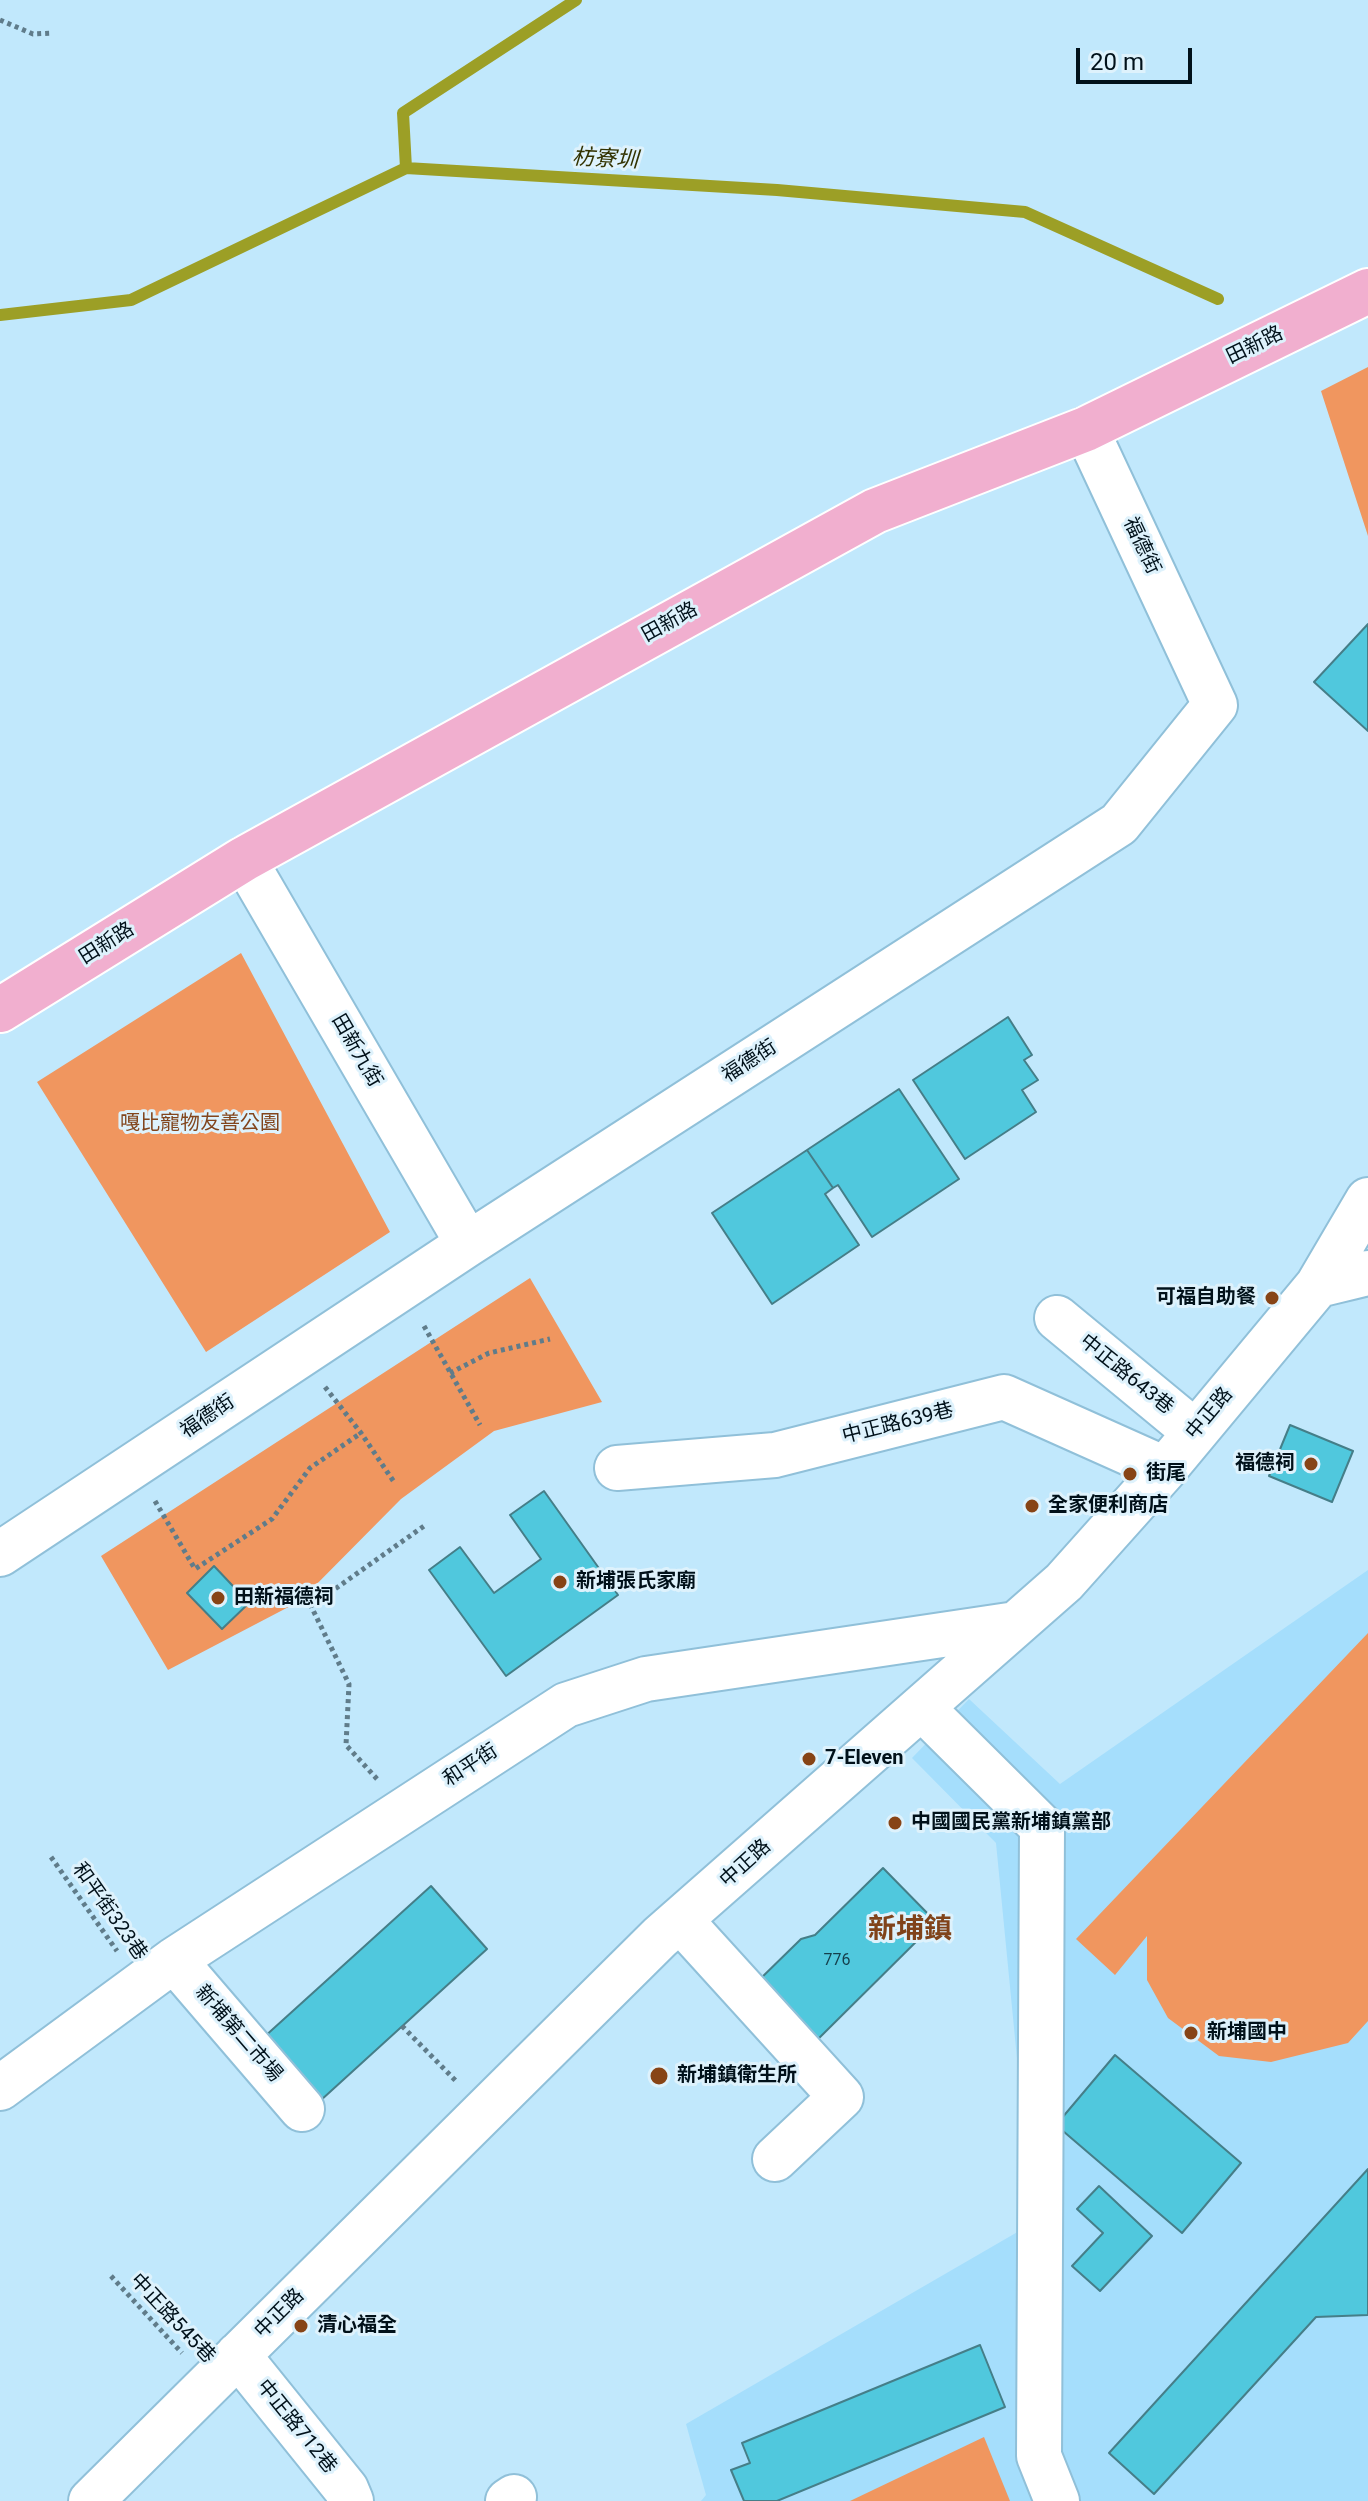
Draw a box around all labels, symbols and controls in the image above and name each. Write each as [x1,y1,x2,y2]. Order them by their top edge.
scale bar [1080,32,1196,82]
text: 20 m [1090,48,1144,76]
water label: 枋寮圳 [571,145,639,175]
street label: 田新路 [1223,322,1287,370]
street label: 福德街 [1117,514,1165,578]
street label: 田新路 [638,598,702,648]
street label: 田新路 [75,918,139,970]
street label: 田新九街 [326,1010,386,1092]
street label: 福德街 [718,1036,782,1088]
park label: 嘎比寵物友善公園 [120,1112,280,1136]
place label: 可福自助餐 [1156,1286,1256,1310]
marker: 可福自助餐 [1263,1289,1281,1307]
street label: 中正路643巷 [1074,1330,1178,1420]
street label: 中正路 [1182,1383,1238,1445]
street label: 福德街 [176,1390,240,1444]
street label: 中正路639巷 [840,1399,956,1449]
place label: 福德祠 [1235,1452,1295,1476]
marker: 福德祠 [1302,1455,1320,1473]
place label: 街尾 [1146,1462,1186,1486]
marker: 街尾 [1121,1465,1139,1483]
place label: 全家便利商店 [1048,1494,1168,1518]
marker: 全家便利商店 [1023,1497,1041,1515]
place label: 新埔張氏家廟 [576,1570,696,1594]
marker: 新埔張氏家廟 [551,1573,569,1591]
place label: 田新福德祠 [234,1586,334,1610]
marker: 田新福德祠 [209,1589,227,1607]
street label: 和平街 [439,1740,503,1792]
place label: 7-Eleven [825,1747,904,1771]
marker: 7-Eleven [800,1750,818,1768]
place label: 中國國民黨新埔鎮黨部 [911,1811,1111,1835]
marker: 中國國民黨新埔鎮黨部 [886,1814,904,1832]
street label: 中正路 [716,1835,776,1893]
street label: 和平街323巷 [67,1859,151,1965]
district label: 新埔鎮 [868,1914,952,1948]
house number: 776 [824,1951,850,1971]
street label: 新埔第二市場 [190,1981,286,2087]
place label: 新埔國中 [1207,2021,1287,2045]
marker: 新埔國中 [1182,2024,1200,2042]
place label: 新埔鎮衛生所 [677,2064,797,2088]
marker: 新埔鎮衛生所 [648,2065,670,2087]
street label: 中正路545巷 [124,2269,220,2369]
street label: 中正路 [250,2284,310,2344]
place label: 清心福全 [317,2314,397,2338]
marker: 清心福全 [292,2317,310,2335]
street label: 中正路712巷 [251,2375,341,2479]

